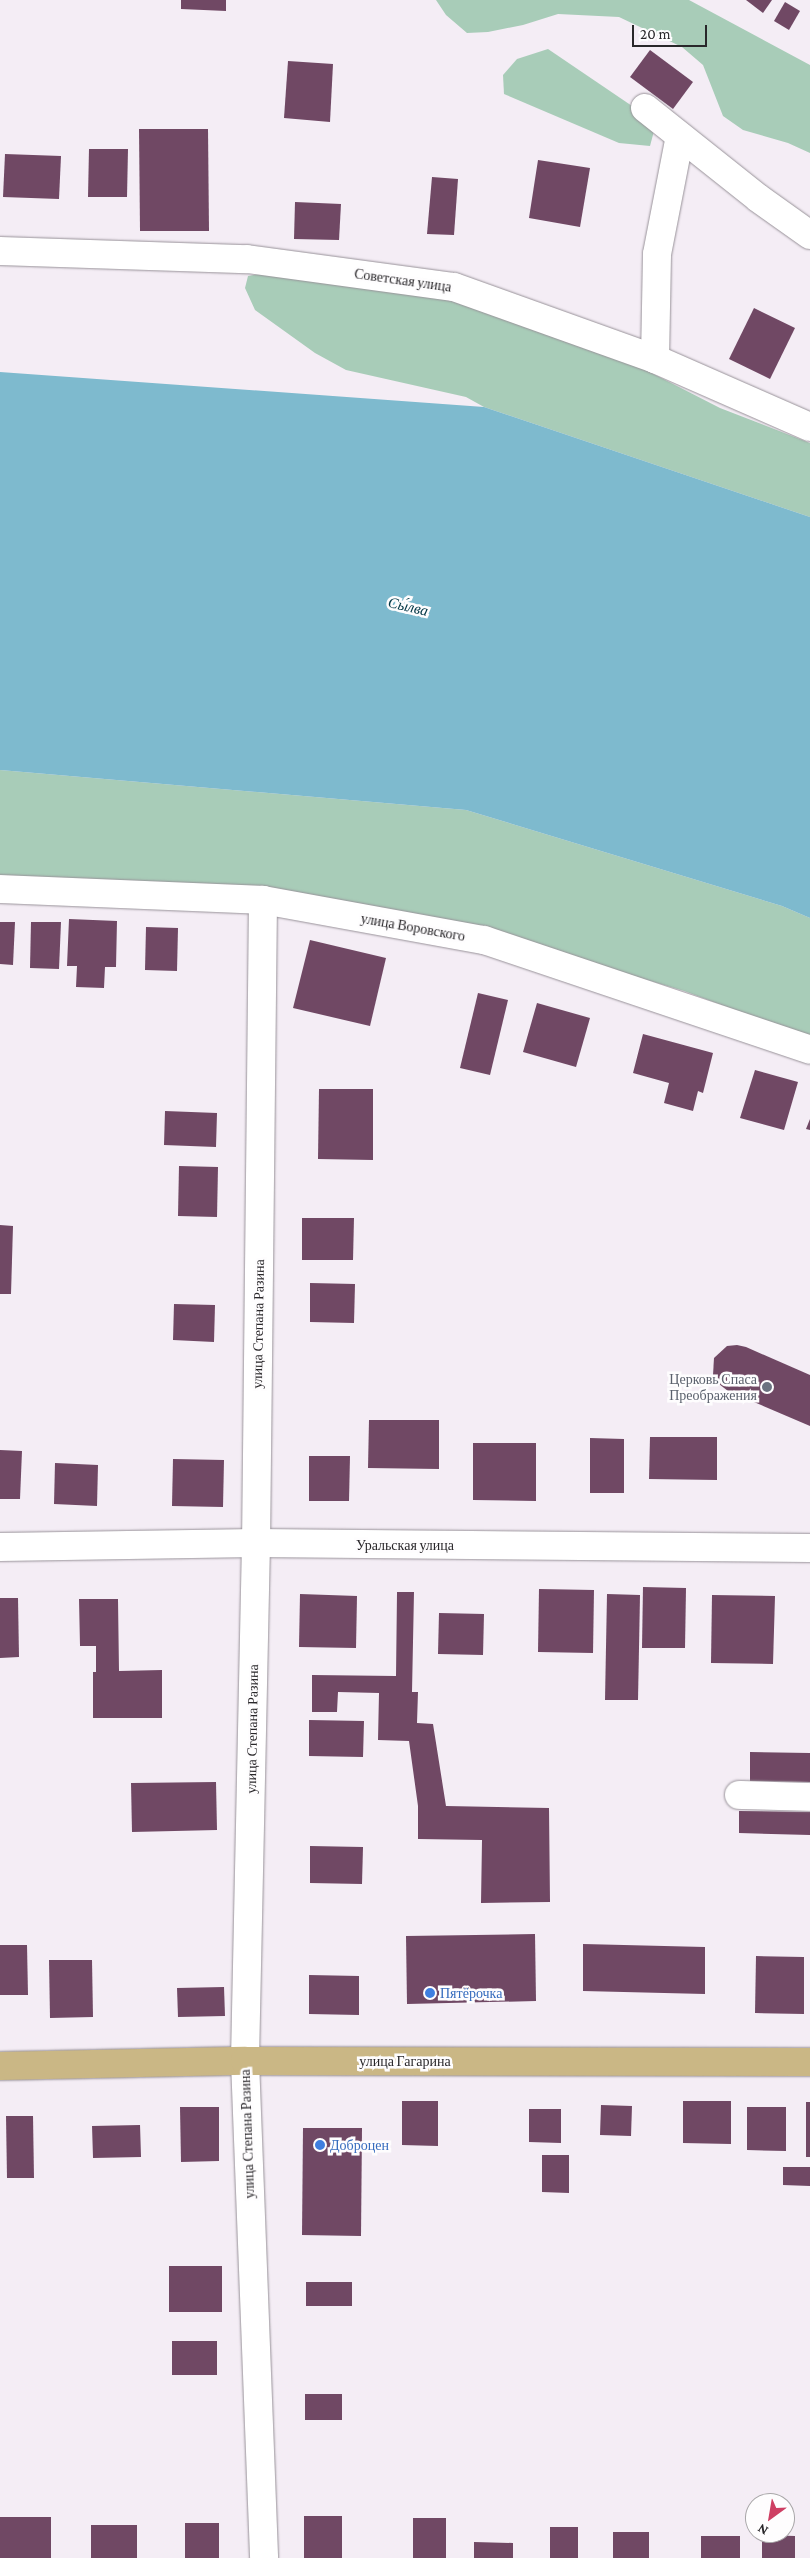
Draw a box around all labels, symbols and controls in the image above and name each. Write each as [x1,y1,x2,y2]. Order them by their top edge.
scale bar [635,15,710,47]
text: 20 m [640,26,671,42]
street label: Советская улица [353,265,453,295]
water label: Сы́лва [386,594,430,620]
street label: улица Воровского [359,910,467,944]
street label: улица Степана Разина [248,1259,268,1389]
place label: Церковь Спаса Преображения [669,1371,757,1404]
marker: Церковь Спаса Преображения [761,1381,773,1393]
street label: Уральская улица [356,1537,454,1553]
street label: улица Степана Разина [242,1664,262,1794]
place label: Пятёрочка [440,1985,502,2001]
marker: Пятёрочка [424,1987,436,1999]
street label: улица Гагарина [359,2053,451,2069]
street label: улица Степана Разина [236,2069,258,2199]
place label: Доброцен [330,2137,389,2153]
marker: Доброцен [314,2139,326,2151]
north arrow [745,2493,795,2543]
text: N [754,2521,771,2539]

